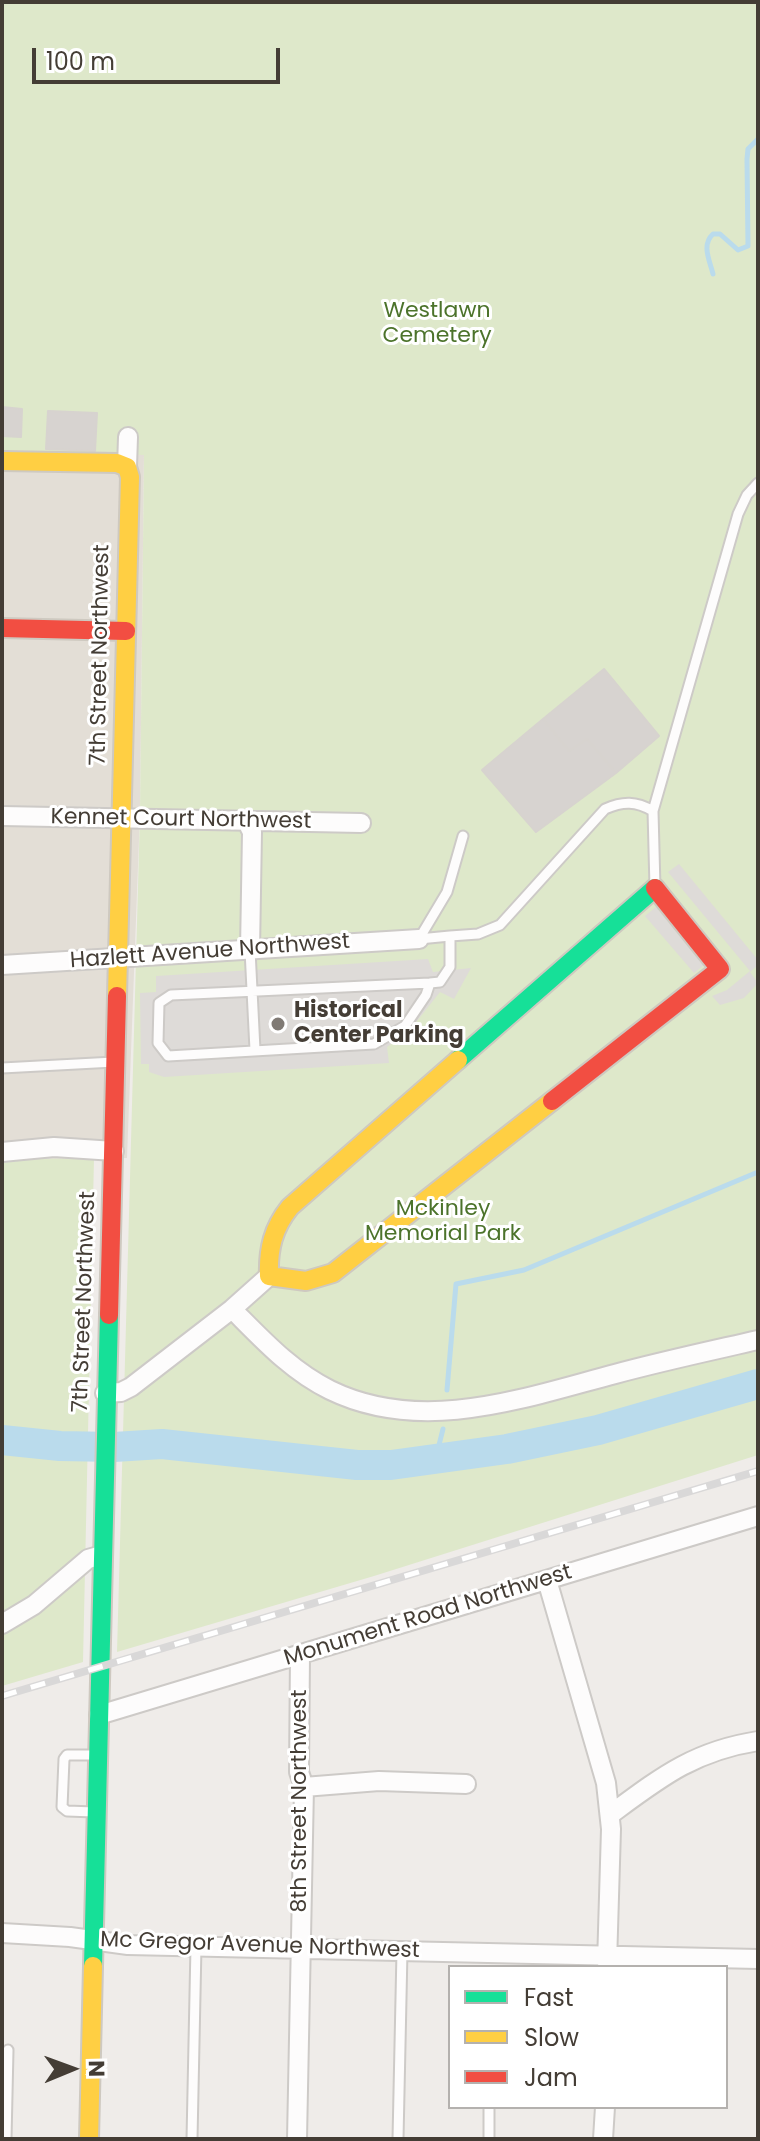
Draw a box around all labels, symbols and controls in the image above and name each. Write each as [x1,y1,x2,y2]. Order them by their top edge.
scale bar [36,32,284,82]
text: 100 m [46,45,115,78]
park label: Westlawn Cemetery [382,298,492,350]
street label: 7th Street Northwest [86,544,116,766]
street label: Kennet Court Northwest [50,805,312,835]
street label: Hazlett Avenue Northwest [69,929,351,975]
place label: Historical Center Parking [294,998,464,1050]
marker: Historical Center Parking [269,1015,287,1033]
street label: 7th Street Northwest [68,1191,102,1413]
park label: Mckinley Memorial Park [365,1196,521,1248]
street label: Monument Road Northwest [281,1560,575,1672]
street label: 8th Street Northwest [287,1689,313,1913]
street label: Mc Gregor Avenue Northwest [100,1927,420,1965]
legend [448,1965,728,2109]
text: Fast [524,1981,574,2014]
text: Slow [524,2021,579,2054]
north arrow [32,2029,112,2109]
text: N [81,2060,112,2077]
text: Jam [524,2061,578,2094]

